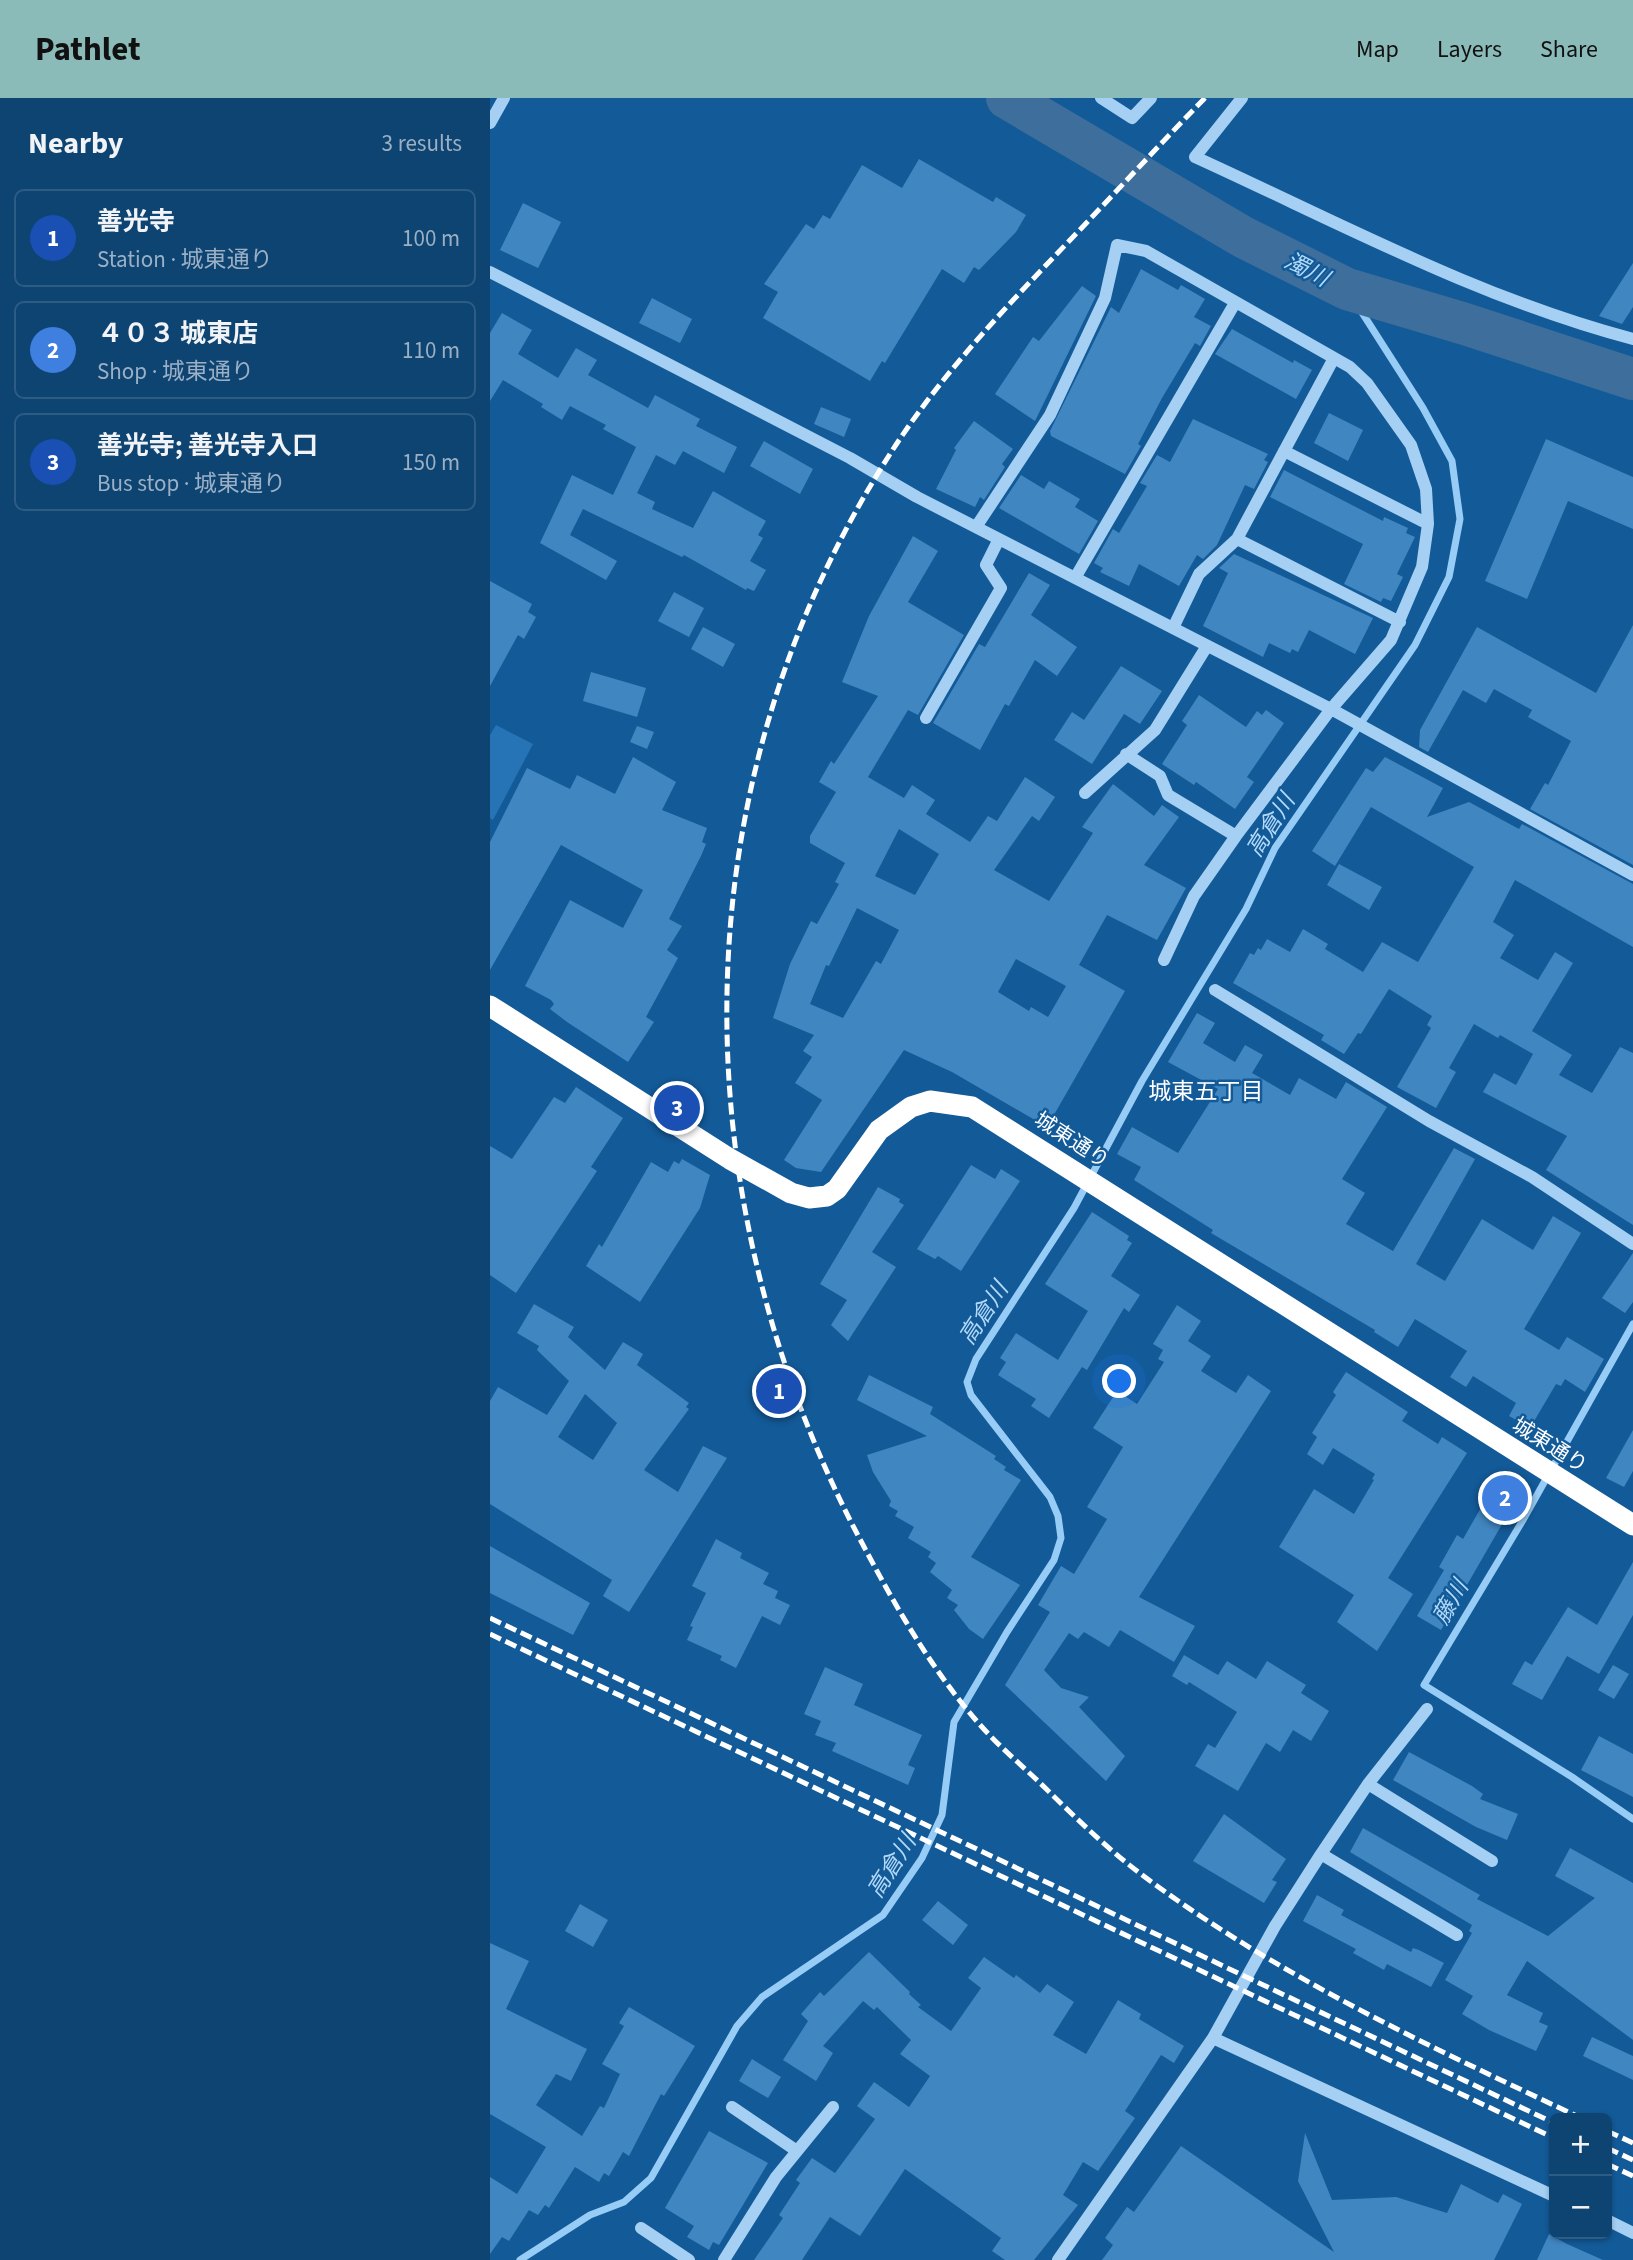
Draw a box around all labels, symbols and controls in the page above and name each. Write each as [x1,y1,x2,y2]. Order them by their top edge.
text: Pathlet [35,26,141,73]
text: Map [1356,32,1399,67]
text: Layers [1437,32,1502,67]
text: Share [1540,32,1598,67]
text: Nearby [28,122,123,165]
text: 3 results [382,127,462,160]
text: 善光寺 [97,203,175,240]
text: 1 [47,222,59,255]
text: 100 m [402,222,460,255]
text: Station · 城東通り [97,243,273,276]
water label: 濁川 [1279,244,1337,296]
text: ４０３ 城東店 [97,315,258,352]
text: 2 [47,334,59,367]
text: 110 m [402,334,460,367]
text: Shop · 城東通り [97,355,254,388]
text: 善光寺; 善光寺入口 [97,427,318,464]
text: 3 [47,446,59,479]
text: 150 m [402,446,460,479]
text: Bus stop · 城東通り [97,467,286,500]
water label: 高倉川 [1238,785,1304,863]
district label: 城東五丁目 [1149,1075,1264,1108]
pin: 3 [654,1082,700,1134]
street label: 城東通り [1029,1105,1115,1175]
water label: 高倉川 [951,1273,1018,1351]
your location [1102,1364,1136,1398]
pin: 1 [756,1365,802,1417]
street label: 城東通り [1506,1410,1594,1480]
pin: 2 [1482,1472,1528,1524]
water label: 藤川 [1425,1571,1478,1630]
water label: 高倉川 [859,1826,925,1904]
map controls [1549,2113,1612,2239]
button: + [1549,2113,1612,2176]
button: − [1549,2176,1612,2239]

